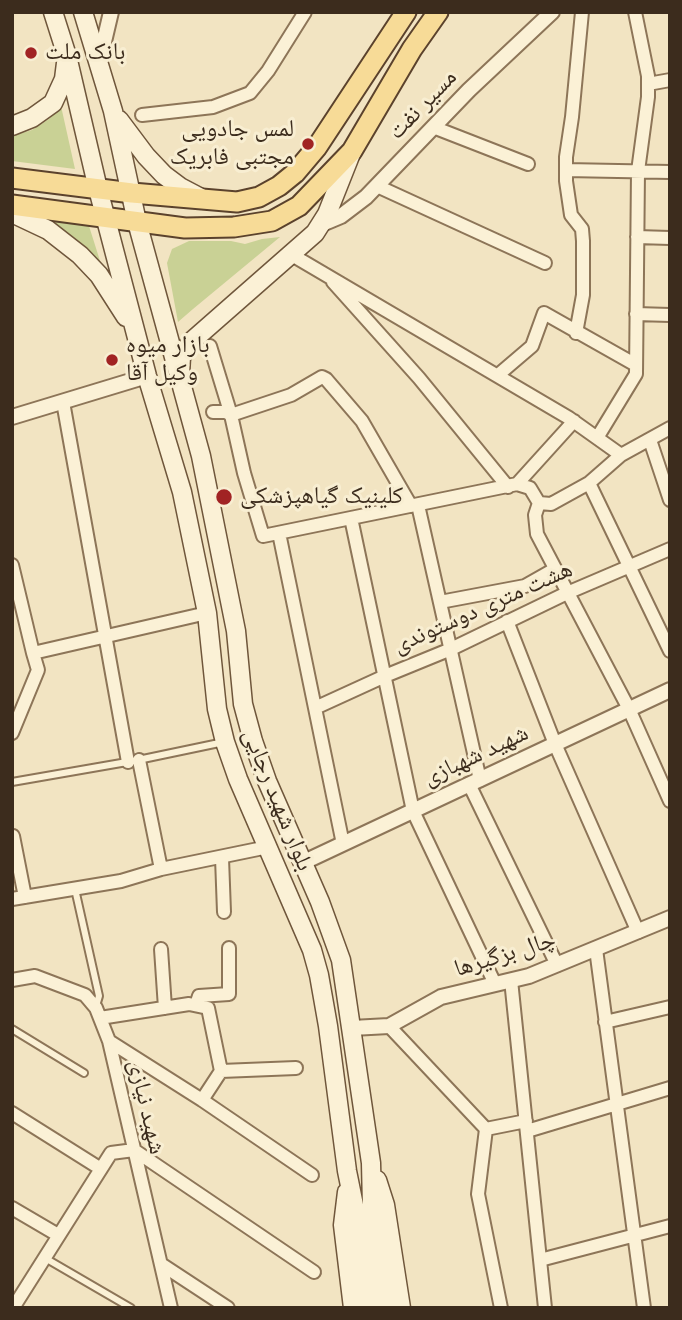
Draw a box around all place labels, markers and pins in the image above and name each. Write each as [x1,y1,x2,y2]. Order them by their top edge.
place label: بانک ملت [45,39,125,67]
marker: بانک ملت [23,45,39,61]
place label: لمس جادویی مجتبی فابریک [170,116,294,172]
marker: لمس جادویی مجتبی فابریک [300,136,316,152]
place label: بازار میوه وکیل آقا [126,332,210,388]
marker: بازار میوه وکیل آقا [104,352,120,368]
place label: کلینیک گیاهپزشکی [240,483,403,511]
marker: کلینیک گیاهپزشکی [214,487,234,507]

